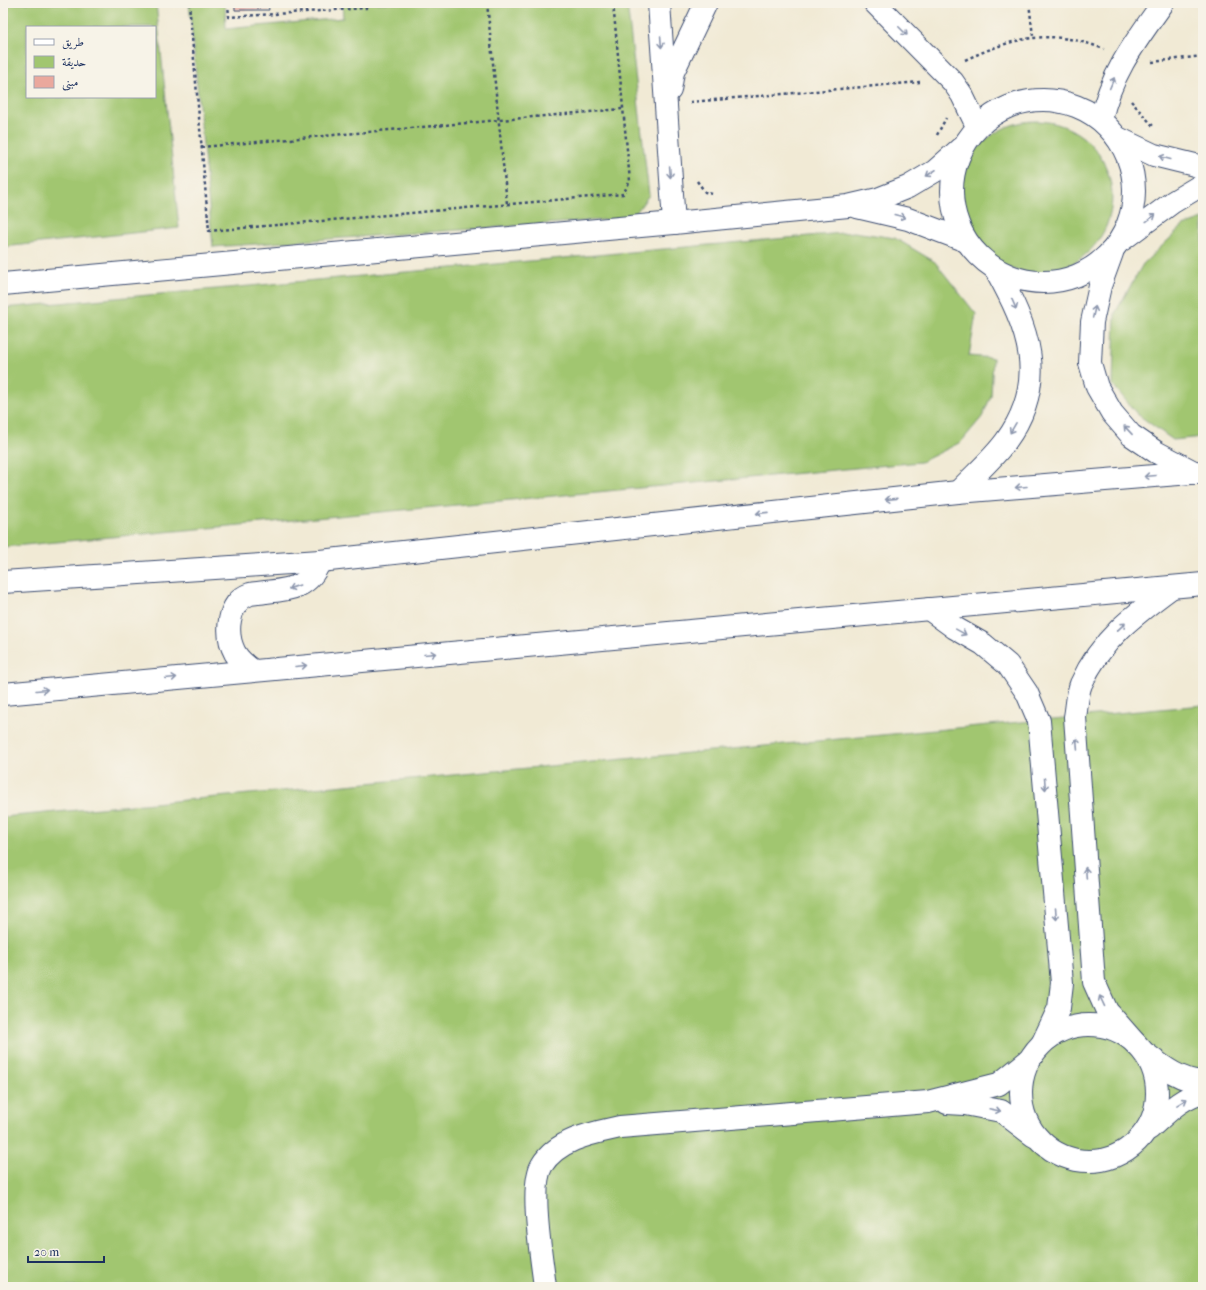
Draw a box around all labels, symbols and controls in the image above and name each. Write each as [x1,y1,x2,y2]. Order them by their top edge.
legend [26,26,156,98]
one-way arrow [898,26,908,36]
text: طريق [62,35,84,50]
one-way arrow [658,35,665,48]
text: حديقة [62,55,86,70]
text: مبنى [62,75,78,91]
one-way arrow [1109,77,1116,89]
one-way arrow [1159,154,1172,161]
one-way arrow [667,165,674,178]
one-way arrow [926,169,937,177]
one-way arrow [893,213,906,221]
one-way arrow [1145,214,1156,222]
one-way arrow [1011,298,1018,310]
one-way arrow [1091,305,1098,318]
one-way arrow [1009,422,1017,434]
one-way arrow [1123,425,1132,435]
one-way arrow [1144,473,1157,480]
one-way arrow [1015,483,1028,490]
one-way arrow [885,495,898,502]
one-way arrow [756,509,769,516]
one-way arrow [288,584,301,591]
one-way arrow [1116,622,1126,632]
one-way arrow [955,628,967,636]
one-way arrow [423,650,436,658]
one-way arrow [294,662,307,669]
one-way arrow [164,674,177,681]
one-way arrow [35,686,48,694]
one-way arrow [1074,738,1081,751]
one-way arrow [1041,777,1048,790]
one-way arrow [1083,867,1090,880]
one-way arrow [1052,907,1060,920]
one-way arrow [1098,995,1106,1007]
one-way arrow [1176,1098,1188,1106]
one-way arrow [988,1106,1001,1114]
scale bar [28,1238,104,1264]
text: 20 m [34,1245,59,1259]

